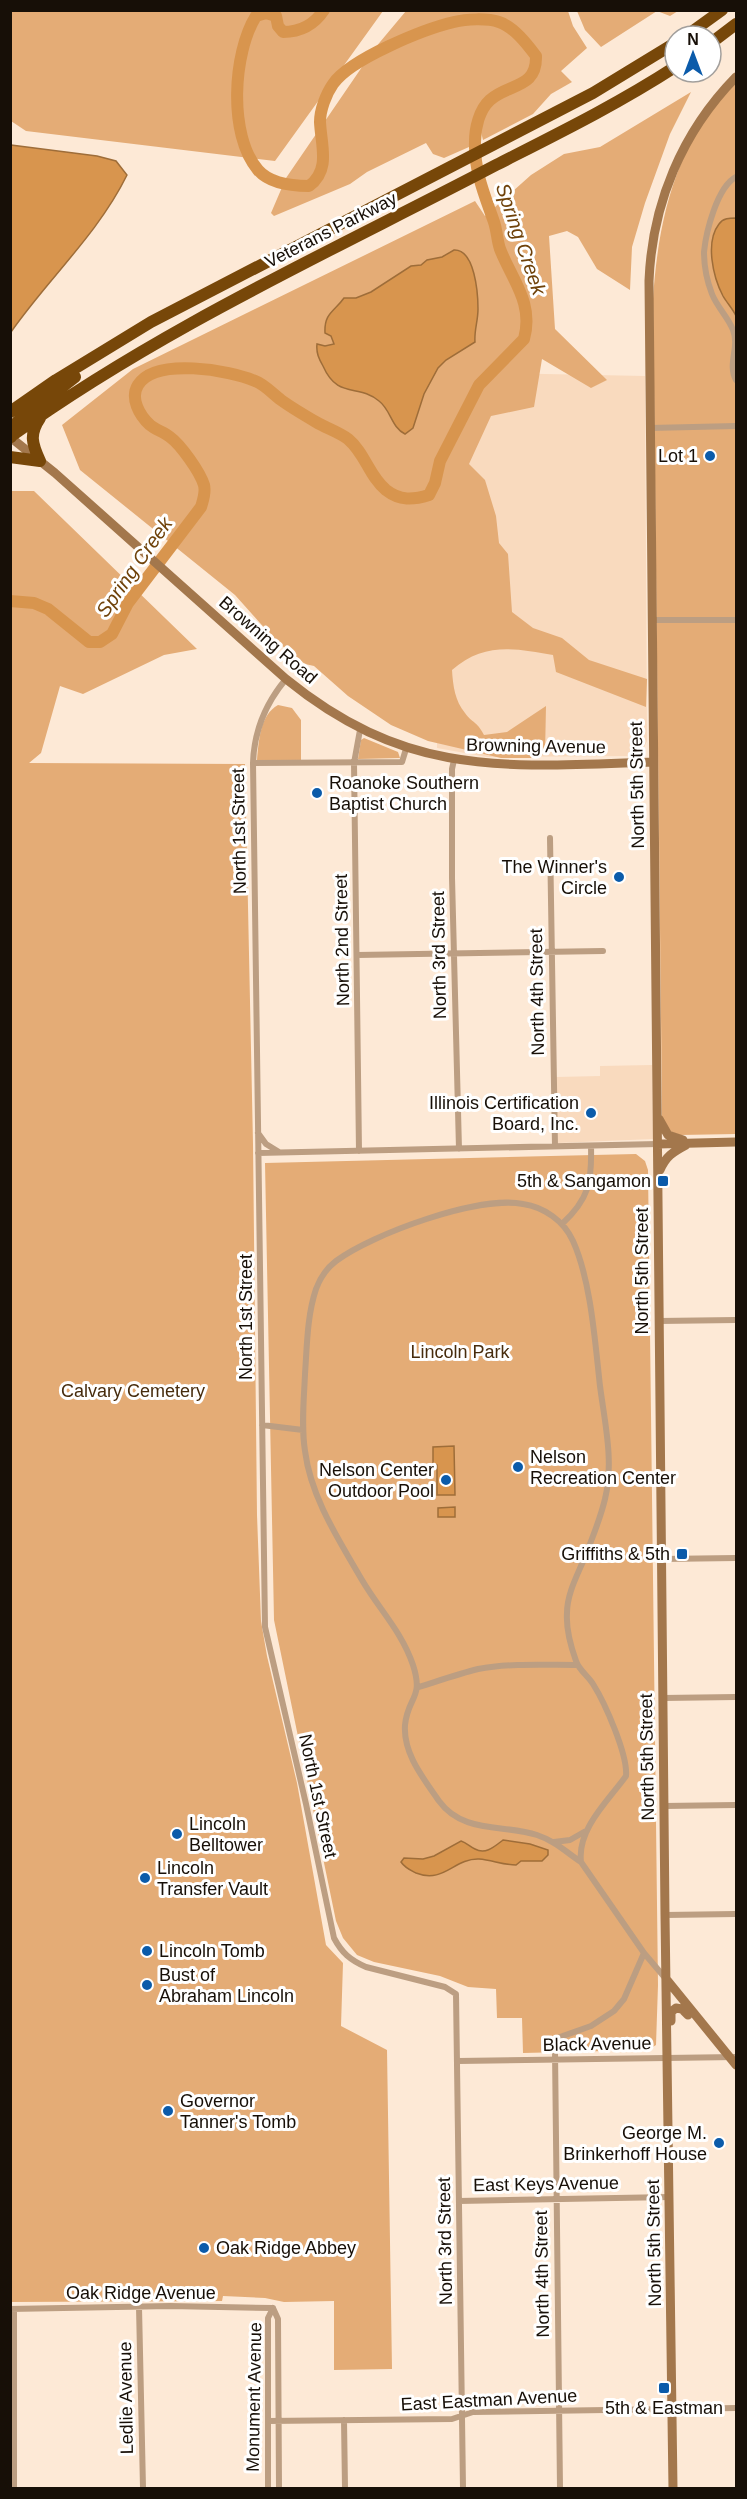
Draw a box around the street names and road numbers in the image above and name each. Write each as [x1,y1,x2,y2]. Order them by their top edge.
street label: Veterans Parkway [262,188,400,272]
street label: Browning Road [215,592,321,688]
street label: North 5th Street [626,721,648,849]
street label: Browning Avenue [466,735,606,757]
street label: North 1st Street [228,768,250,894]
street label: North 2nd Street [331,874,353,1006]
street label: North 3rd Street [428,891,450,1019]
street label: North 4th Street [526,928,548,1056]
street label: North 5th Street [632,1207,652,1335]
street label: North 1st Street [236,1254,256,1380]
street label: North 5th Street [636,1693,658,1821]
street label: North 1st Street [295,1732,341,1860]
street label: Black Avenue [542,2033,652,2055]
street label: East Keys Avenue [473,2173,619,2195]
street label: North 3rd Street [434,2177,456,2305]
street label: North 5th Street [643,2179,665,2307]
street label: North 4th Street [531,2210,553,2338]
street label: Oak Ridge Avenue [66,2283,216,2303]
street label: Monument Avenue [243,2322,265,2472]
street label: Ledlie Avenue [115,2341,137,2455]
street label: East Eastman Avenue [400,2385,578,2415]

